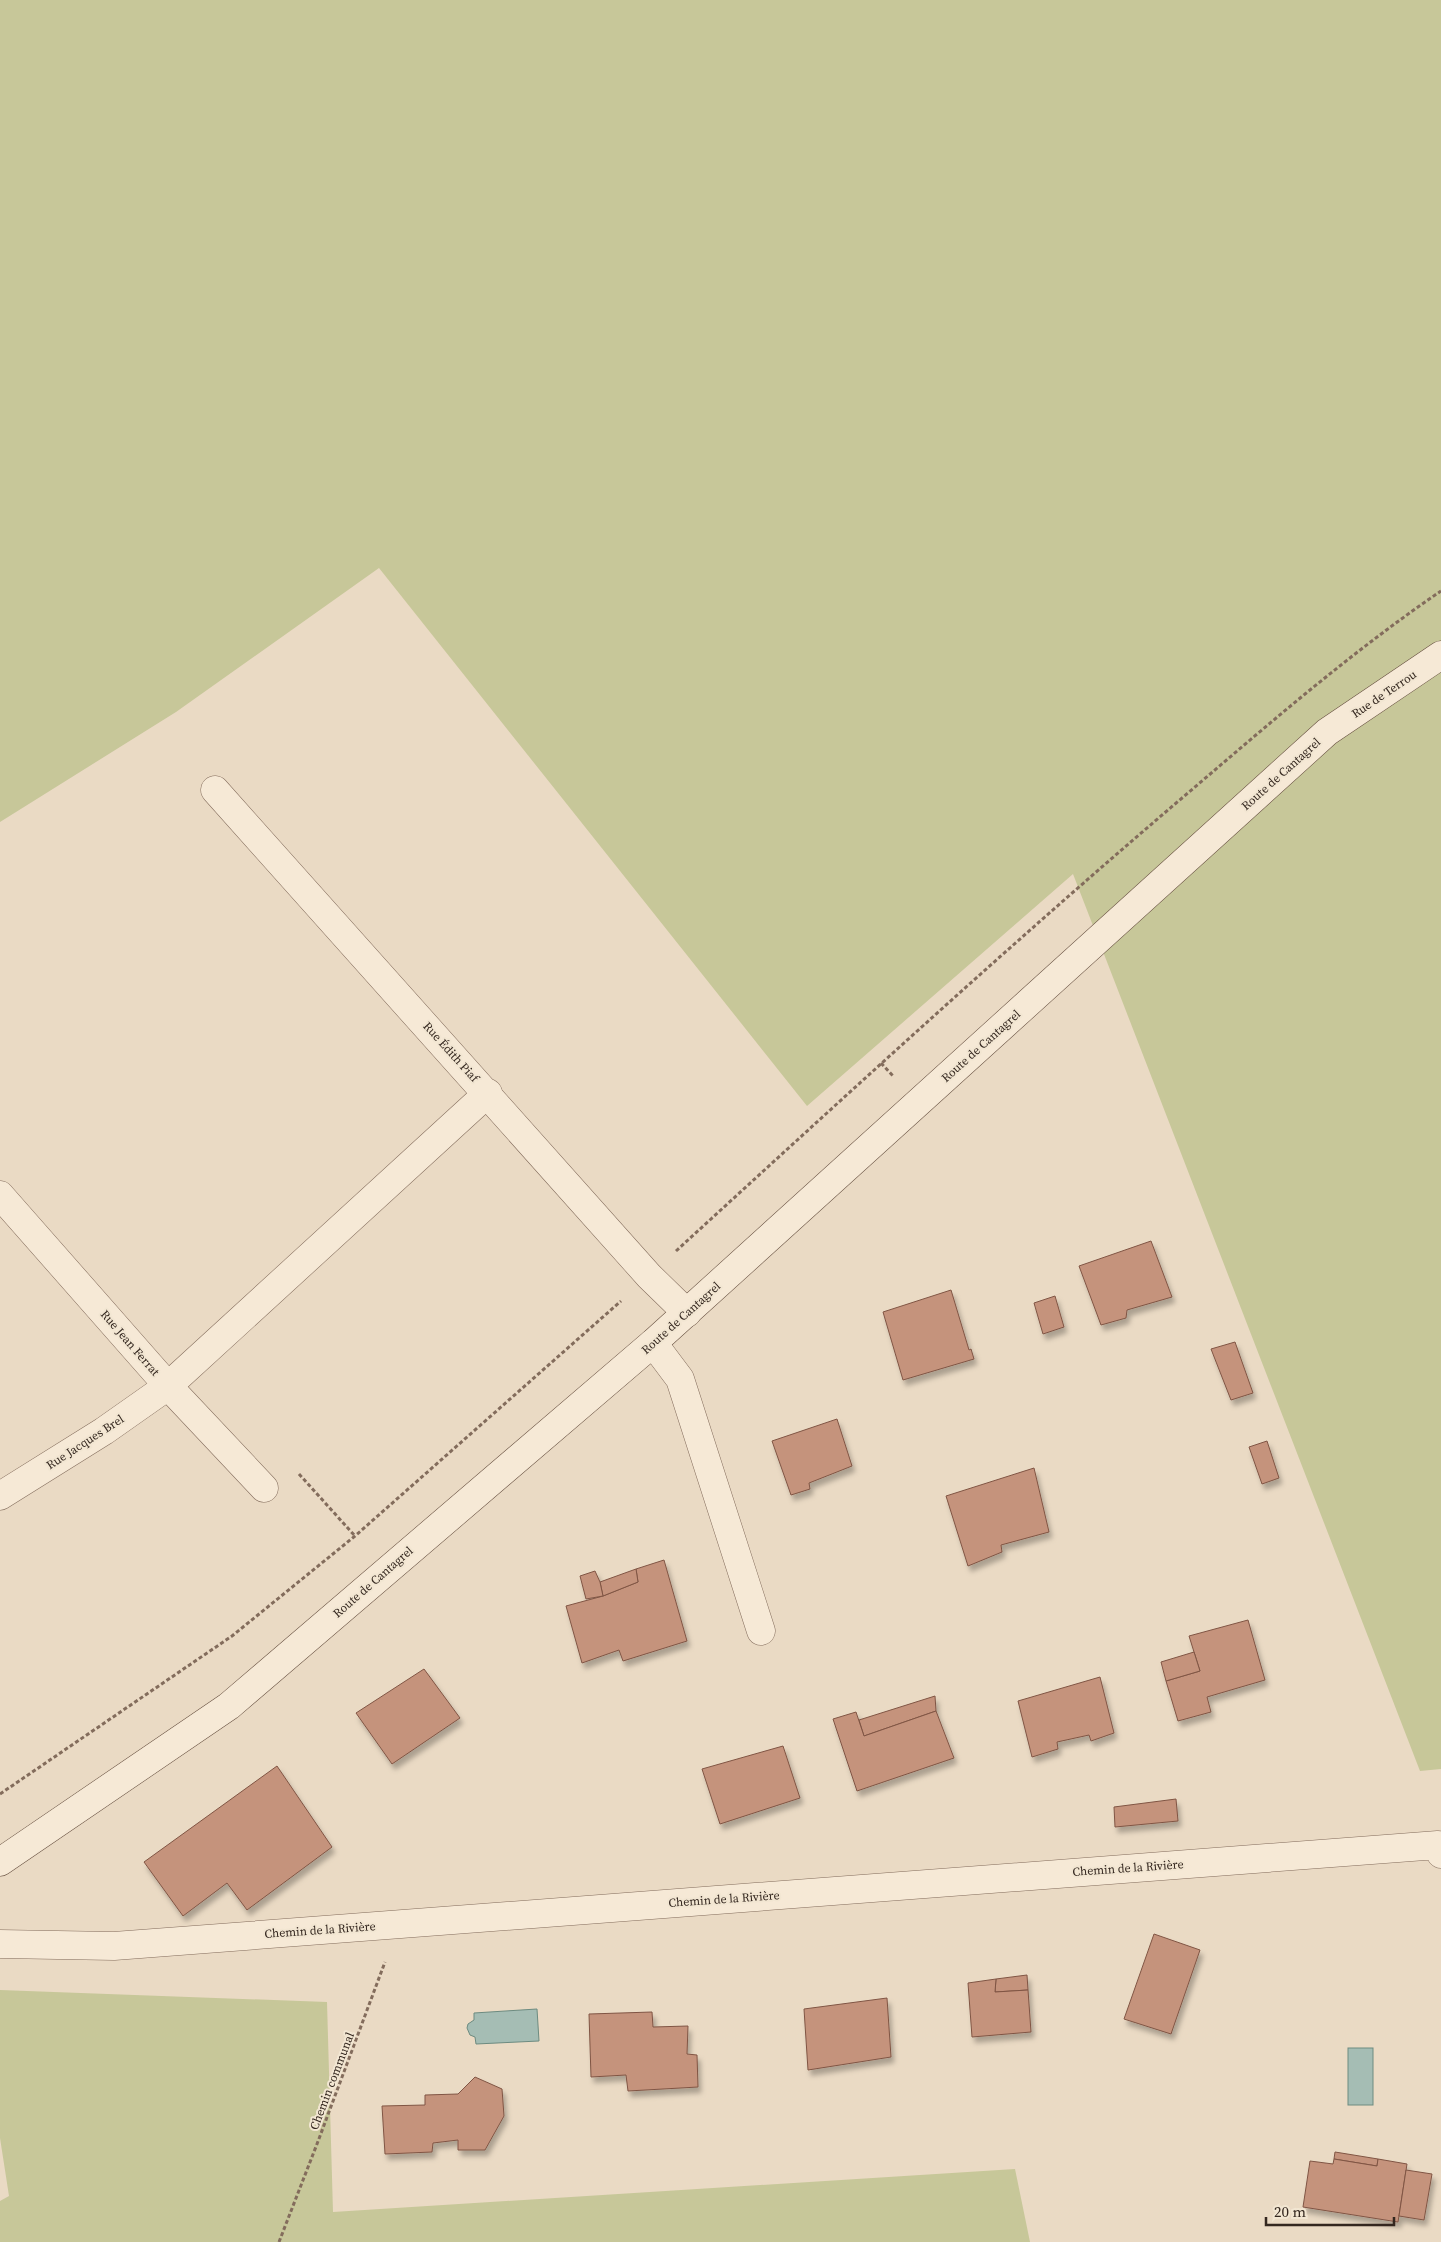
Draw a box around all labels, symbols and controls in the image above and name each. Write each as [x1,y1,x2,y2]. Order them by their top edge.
street label: Rue de Terrou [1348,666,1420,722]
street label: Route de Cantagrel [1238,734,1324,814]
street label: Route de Cantagrel [938,1006,1024,1086]
street label: Rue Édith Piaf [420,1018,484,1087]
street label: Route de Cantagrel [638,1278,724,1358]
street label: Rue Jean Ferrat [97,1307,163,1379]
street label: Rue Jacques Brel [43,1411,127,1473]
street label: Route de Cantagrel [330,1543,417,1621]
street label: Chemin de la Rivière [1072,1856,1184,1880]
street label: Chemin de la Rivière [668,1887,780,1911]
street label: Chemin de la Rivière [264,1918,376,1942]
street label: Chemin communal [306,2030,358,2132]
scale bar [1266,2194,1394,2226]
text: 20 m [1274,2201,1306,2222]

